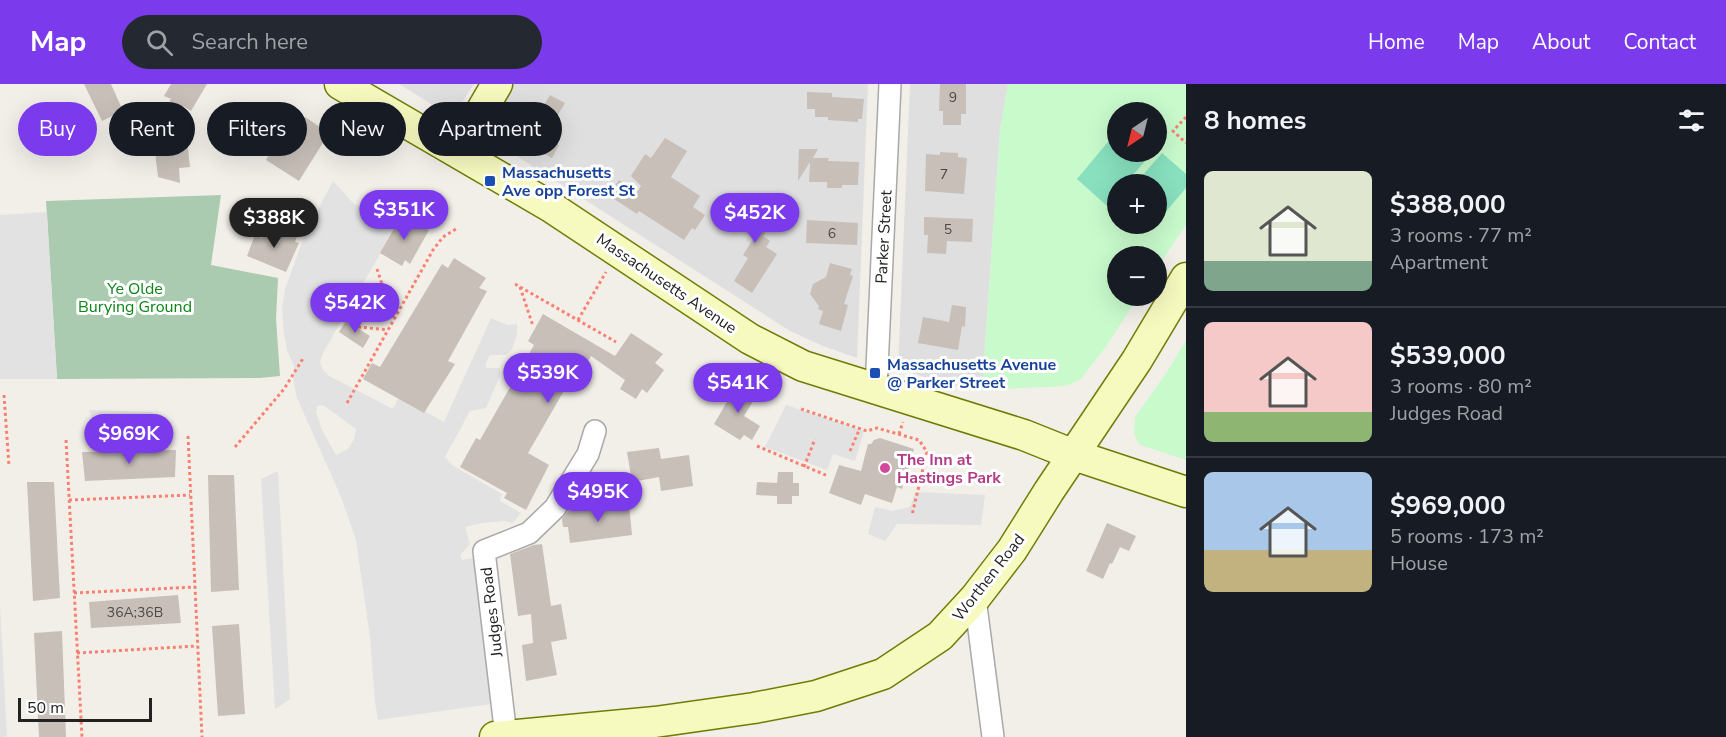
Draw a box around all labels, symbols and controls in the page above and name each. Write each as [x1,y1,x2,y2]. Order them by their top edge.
search box [122,15,542,69]
text: Map [30,23,86,61]
icon: search [143,26,176,59]
text: Search here [191,27,308,57]
text: Home [1368,28,1425,56]
text: Map [1458,28,1499,56]
text: About [1532,28,1590,56]
text: Contact [1623,28,1696,56]
house number: 9 [949,88,957,107]
chip: Buy [18,102,97,156]
chip: Rent [109,102,195,156]
chip: Filters [207,102,307,156]
chip: New [319,102,406,156]
chip: Apartment [418,102,562,156]
north arrow [1107,102,1167,162]
map controls [1107,102,1167,306]
text: 8 homes [1204,103,1306,138]
icon: filters [1675,104,1708,137]
place label: Massachusetts Ave opp Forest St [502,162,635,202]
house number: 7 [940,165,948,184]
marker: Massachusetts Ave opp Forest St [483,174,497,188]
button: + [1107,174,1167,234]
text: $388,000 [1390,187,1506,222]
street label: Parker Street [871,189,897,284]
pin: $351K [362,190,446,241]
pin: $452K [713,193,797,244]
icon: home [1252,195,1324,267]
text: $351K [373,196,435,223]
pin: $388K [232,198,316,249]
text: $452K [724,199,786,226]
text: $388K [243,204,305,231]
house number: 5 [944,220,952,239]
text: 3 rooms · 77 m² [1390,222,1532,249]
house number: 6 [828,224,836,243]
street label: Massachusetts Avenue [592,229,741,339]
button: − [1107,246,1167,306]
text: Apartment [1390,249,1488,276]
park label: Ye Olde Burying Ground [78,278,192,318]
pin: $542K [313,283,397,334]
text: $542K [324,289,386,316]
text: $539,000 [1390,338,1506,373]
icon: home [1252,346,1324,418]
pin: $539K [506,353,590,404]
place label: Massachusetts Avenue @ Parker Street [887,354,1057,394]
text: $539K [517,359,579,386]
pin: $541K [696,363,780,414]
marker: Massachusetts Avenue @ Parker Street [868,366,882,380]
text: $541K [707,369,769,396]
text: 3 rooms · 80 m² [1390,373,1532,400]
text: Judges Road [1390,400,1503,427]
pin: $969K [87,414,171,465]
text: $969K [98,420,160,447]
place label: The Inn at Hastings Park [897,449,1001,489]
marker: The Inn at Hastings Park [878,461,892,475]
pin: $495K [556,472,640,523]
text: $495K [567,478,629,505]
text: $969,000 [1390,488,1506,523]
icon: home [1252,496,1324,568]
text: 5 rooms · 173 m² [1390,523,1544,550]
street label: Worthen Road [948,529,1030,626]
text: House [1390,550,1448,577]
street label: Judges Road [476,566,509,659]
house number: 36A;36B [107,603,163,622]
scale bar [18,695,152,722]
text: 50 m [27,697,64,719]

